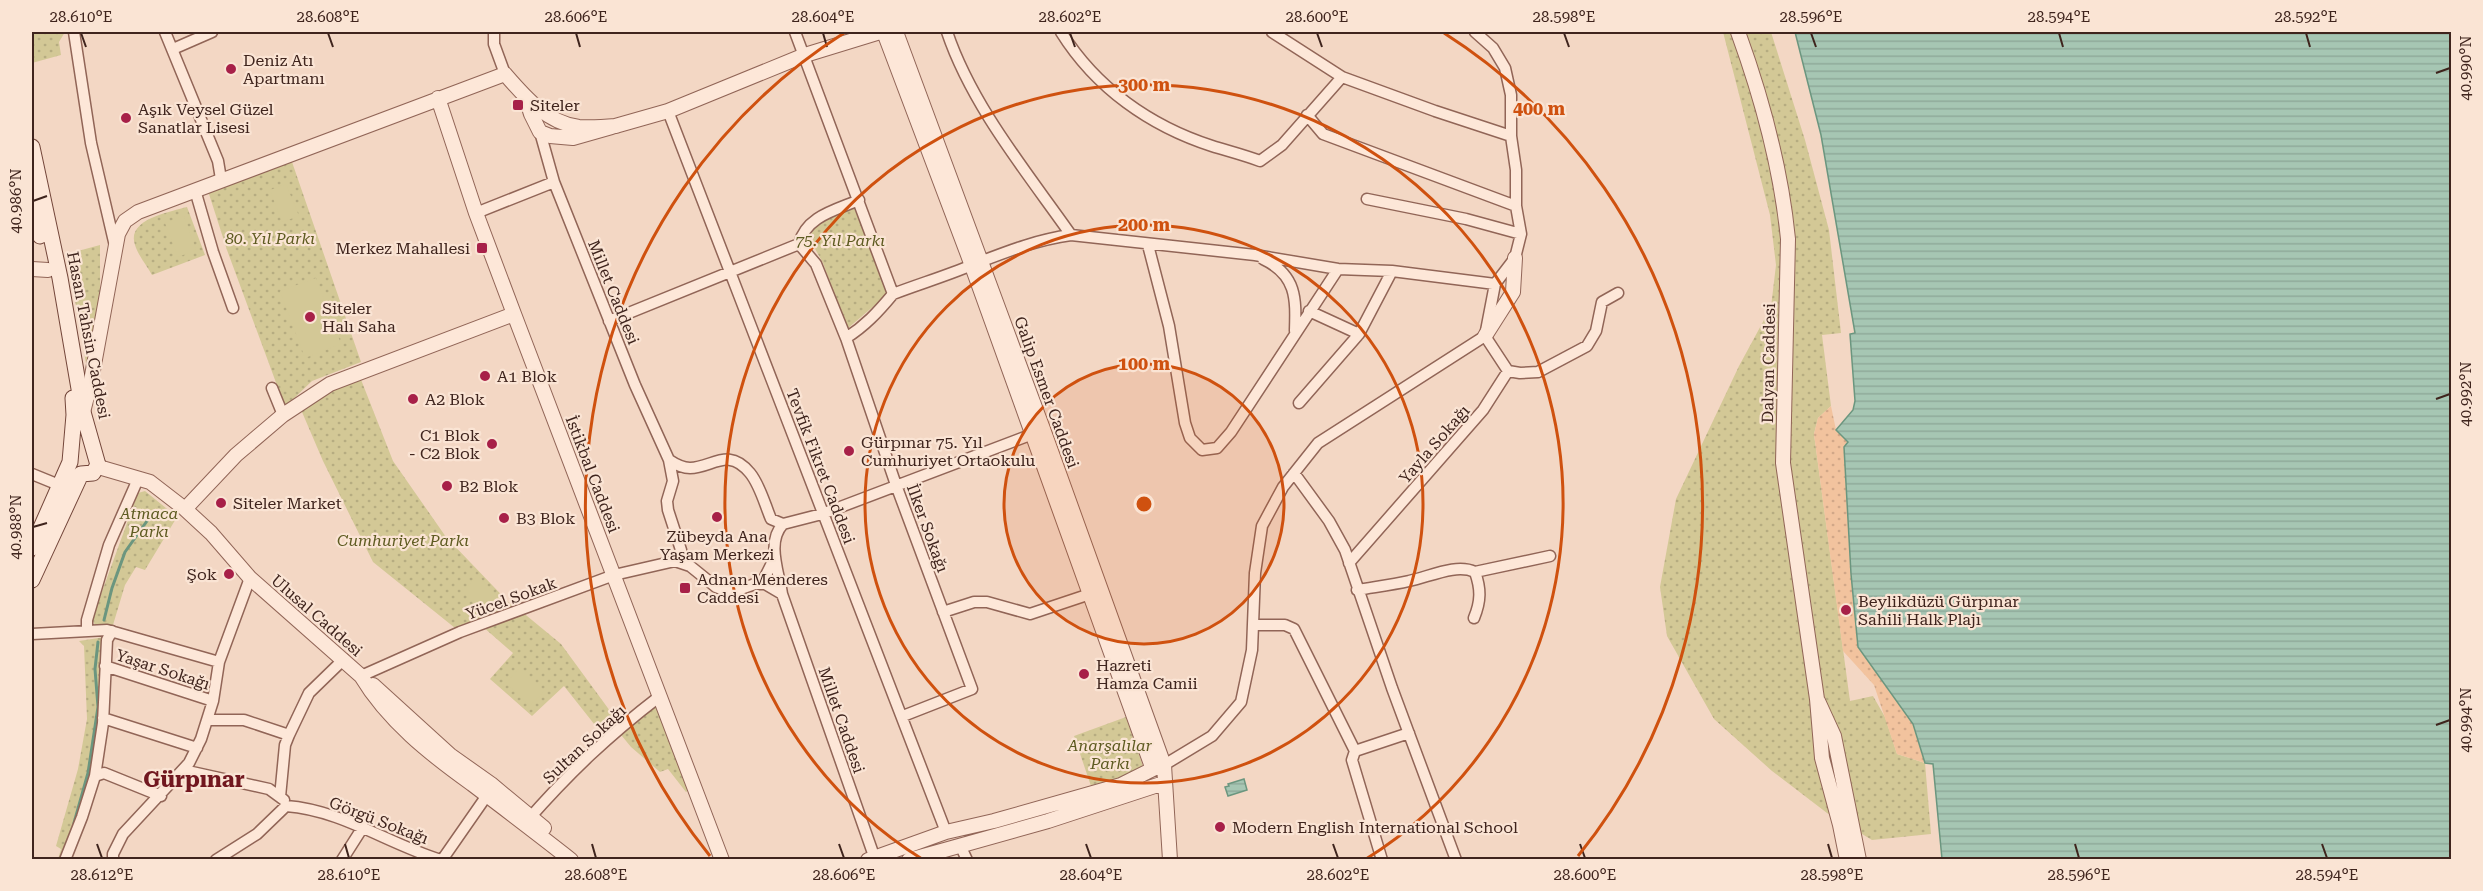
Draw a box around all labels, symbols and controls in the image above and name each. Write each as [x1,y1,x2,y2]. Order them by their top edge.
text: 28.610°E [50,8,112,26]
text: 28.608°E [297,8,359,26]
text: 28.606°E [545,8,607,26]
text: 28.604°E [792,8,854,26]
text: 28.602°E [1039,8,1101,26]
text: 28.600°E [1286,8,1348,26]
text: 28.598°E [1533,8,1595,26]
text: 28.596°E [1780,8,1842,26]
text: 28.594°E [2028,8,2090,26]
text: 28.592°E [2275,8,2337,26]
text: 40.990°N [2457,35,2475,101]
place label: Deniz Atı Apartmanı [243,51,325,88]
marker: Deniz Atı Apartmanı [224,62,238,76]
text: 300 m [1118,74,1171,95]
place label: Siteler [530,96,580,115]
marker: Siteler [511,98,525,112]
text: 400 m [1513,98,1566,119]
place label: Aşık Veysel Güzel Sanatlar Lisesi [138,100,274,137]
marker: Aşık Veysel Güzel Sanatlar Lisesi [119,111,133,125]
text: 40.986°N [7,168,25,234]
text: 200 m [1118,214,1171,235]
park label: 80. Yıl Parkı [225,229,315,248]
park label: 75. Yıl Parkı [795,231,885,250]
street label: Millet Caddesi [584,237,643,347]
place label: Merkez Mahallesi [335,239,470,258]
marker: Merkez Mahallesi [475,241,489,255]
street label: Hasan Tahsin Caddesi [63,250,114,420]
place label: Siteler Halı Saha [322,299,396,336]
street label: Dalyan Caddesi [1758,303,1779,423]
marker: Siteler Halı Saha [303,310,317,324]
street label: Galip Esmer Caddesi [1010,314,1083,471]
text: 100 m [1118,353,1171,374]
text: 40.992°N [2457,361,2475,427]
place label: A1 Blok [497,367,557,386]
marker: A1 Blok [478,369,492,383]
street label: Tevfik Fikret Caddesi [782,386,859,546]
place label: A2 Blok [425,390,485,409]
marker: A2 Blok [406,392,420,406]
street label: Yayla Sokağı [1395,401,1474,487]
street label: İstikbal Caddesi [561,413,624,536]
place label: C1 Blok - C2 Blok [409,426,480,463]
place label: Gürpınar 75. Yıl Cumhuriyet Ortaokulu [861,433,1035,470]
marker: C1 Blok - C2 Blok [485,437,499,451]
marker: Gürpınar 75. Yıl Cumhuriyet Ortaokulu [842,444,856,458]
place label: B2 Blok [459,477,518,496]
marker: B2 Blok [440,479,454,493]
street label: İlker Sokağı [903,481,952,575]
text: 40.988°N [7,494,25,560]
place label: Siteler Market [233,494,342,513]
centre of rings [1134,494,1154,514]
marker: Siteler Market [214,496,228,510]
park label: Atmaca Parkı [119,504,178,541]
place label: B3 Blok [516,509,575,528]
marker: Zübeyda Ana Yaşam Merkezi [710,510,724,524]
marker: B3 Blok [497,511,511,525]
place label: Zübeyda Ana Yaşam Merkezi [660,527,774,564]
park label: Cumhuriyet Parkı [337,531,469,550]
place label: Şok [187,565,217,584]
marker: Şok [222,567,236,581]
street label: Ulusal Caddesi [267,570,366,660]
place label: Adnan Menderes Caddesi [697,570,828,607]
street label: Yücel Sokak [463,573,559,624]
marker: Adnan Menderes Caddesi [678,581,692,595]
place label: Beylikdüzü Gürpınar Sahili Halk Plajı [1858,592,2019,629]
marker: Beylikdüzü Gürpınar Sahili Halk Plajı [1839,603,1853,617]
street label: Yaşar Sokağı [113,645,212,694]
place label: Hazreti Hamza Camii [1096,656,1198,693]
street label: Millet Caddesi [814,665,869,776]
marker: Hazreti Hamza Camii [1077,667,1091,681]
text: 40.994°N [2457,687,2475,753]
street label: Sultan Sokağı [539,701,630,788]
park label: Anarşalılar Parkı [1067,736,1153,773]
district label: Gürpınar [143,767,245,792]
street label: Görgü Sokağı [327,793,431,848]
place label: Modern English International School [1232,818,1518,837]
marker: Modern English International School [1213,820,1227,834]
text: 28.612°E [71,866,133,884]
text: 28.610°E [318,866,380,884]
text: 28.608°E [565,866,627,884]
text: 28.606°E [813,866,875,884]
text: 28.604°E [1060,866,1122,884]
text: 28.602°E [1307,866,1369,884]
text: 28.600°E [1554,866,1616,884]
text: 28.598°E [1801,866,1863,884]
text: 28.596°E [2048,866,2110,884]
text: 28.594°E [2296,866,2358,884]

